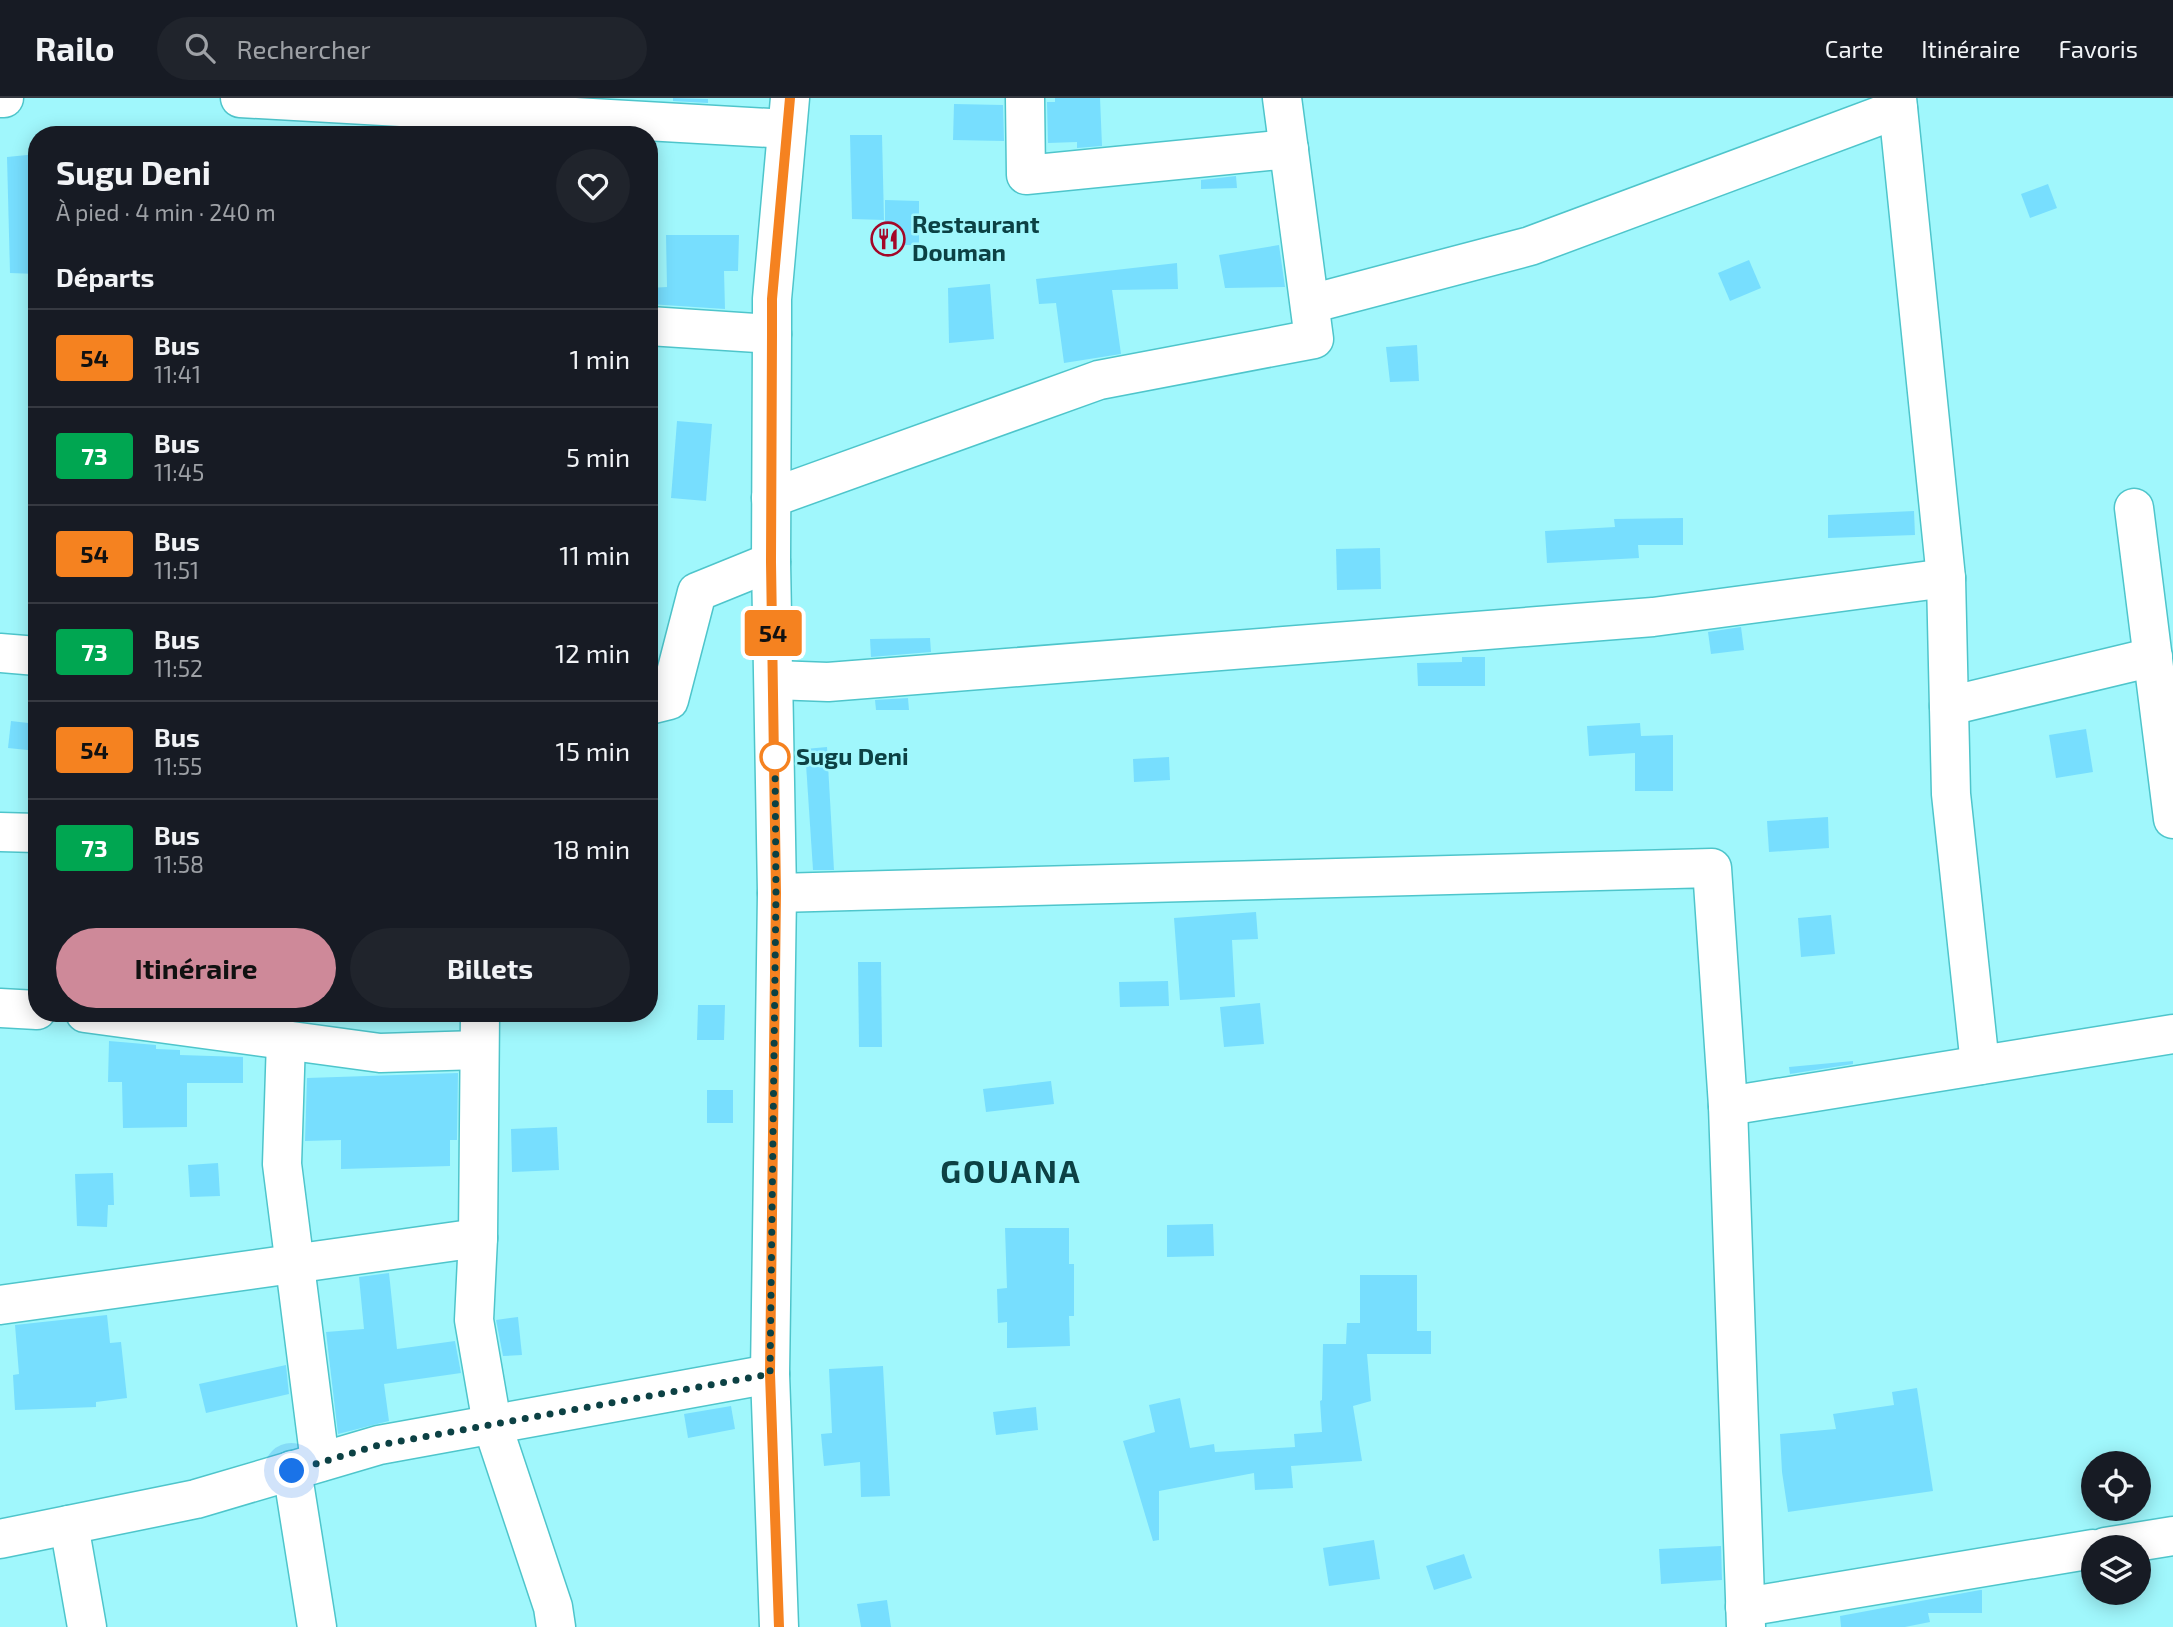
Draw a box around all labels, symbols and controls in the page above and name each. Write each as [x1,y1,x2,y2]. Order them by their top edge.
search box [157,17,647,80]
text: Railo [35,28,115,68]
icon: search [181,29,219,67]
text: Rechercher [237,33,371,64]
text: Carte [1825,34,1883,63]
text: Itinéraire [1921,34,2020,63]
text: Favoris [2058,34,2138,63]
button: heart [556,149,630,223]
text: Sugu Deni [56,152,211,192]
text: À pied · 4 min · 240 m [56,198,276,226]
place label: Restaurant Douman [912,209,1040,266]
restaurant icon: Restaurant Douman [869,220,907,258]
text: Départs [56,261,154,292]
text: Bus [154,329,200,360]
text: 54 [80,343,109,372]
text: 1 min [570,343,630,374]
text: 11:41 [154,360,201,388]
text: Bus [154,427,200,458]
text: 73 [81,441,108,470]
text: 5 min [566,441,630,472]
text: 11:45 [154,458,204,486]
text: Bus [154,525,200,556]
text: 54 [80,539,109,568]
text: 11 min [559,539,630,570]
text: 11:51 [154,556,199,584]
line badge: 54 [742,610,804,656]
text: 54 [759,618,787,647]
text: Bus [154,623,200,654]
text: 73 [81,637,108,666]
text: 12 min [555,637,630,668]
text: 11:52 [154,654,203,682]
text: Bus [154,721,200,752]
text: 54 [80,735,109,764]
text: 15 min [556,735,630,766]
place label: Sugu Deni [796,741,909,770]
marker: Sugu Deni [760,742,790,772]
text: 11:55 [154,752,202,780]
text: Bus [154,819,200,850]
text: 73 [81,833,108,862]
text: 18 min [554,833,630,864]
text: 11:58 [154,850,204,878]
button: Itinéraire [56,928,336,1008]
button: Billets [350,928,630,1008]
district label: GOUANA [940,1151,1082,1189]
map controls [2081,1451,2151,1605]
button: locate [2081,1451,2151,1521]
your location [274,1453,309,1488]
button: layers [2081,1535,2151,1605]

